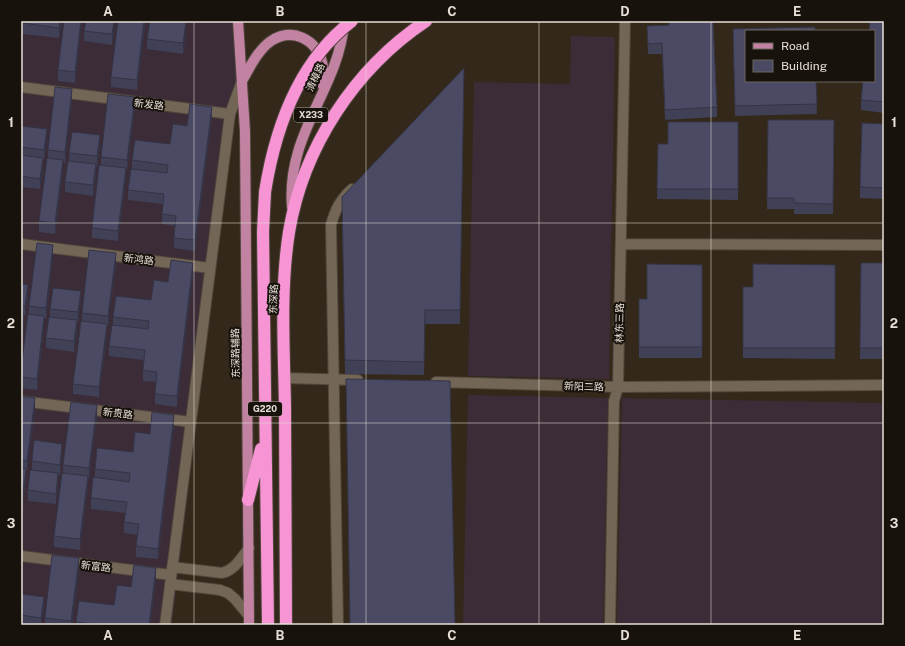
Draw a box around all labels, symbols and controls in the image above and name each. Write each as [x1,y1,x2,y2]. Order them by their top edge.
text: A [103,4,113,19]
text: B [276,4,285,19]
text: C [447,4,457,19]
text: D [620,4,630,19]
text: E [793,4,801,19]
legend [745,30,875,82]
text: Road [781,39,809,53]
text: Building [781,59,827,73]
street label: 清樟路 [303,61,327,93]
street label: 新发路 [133,96,165,112]
road number: X233 [294,108,328,122]
text: 1 [8,115,14,130]
text: 1 [891,115,897,130]
street label: 新鸿路 [123,251,155,267]
street label: 东深路 [266,284,280,314]
street label: 林东三路 [613,303,625,343]
text: 2 [7,316,15,331]
text: 2 [890,316,898,331]
street label: 东深路辅路 [229,328,241,378]
street label: 新阳二路 [564,379,604,393]
road number: G220 [248,402,282,416]
street label: 新贵路 [102,405,134,421]
text: 3 [7,516,16,531]
text: 3 [890,516,899,531]
street label: 新富路 [80,558,112,574]
text: A [103,628,113,643]
text: B [276,628,285,643]
text: C [447,628,457,643]
text: D [620,628,630,643]
text: E [793,628,801,643]

